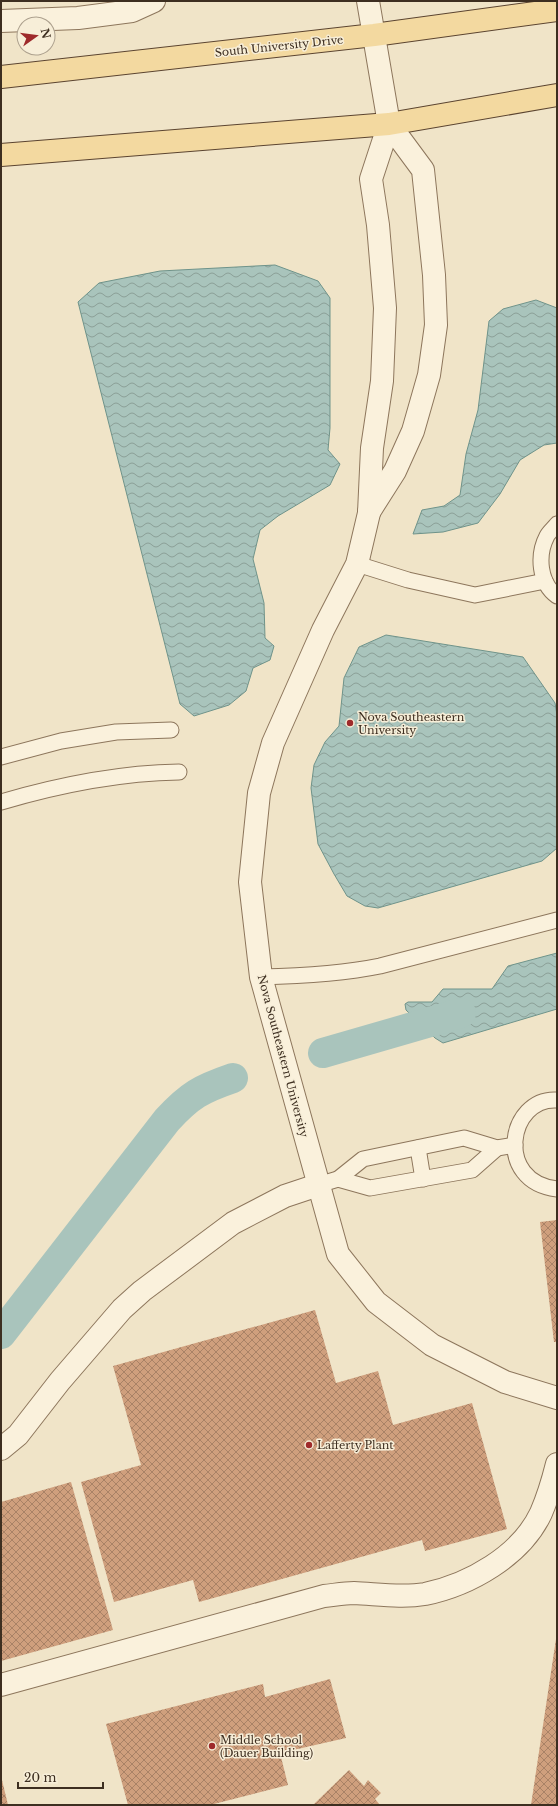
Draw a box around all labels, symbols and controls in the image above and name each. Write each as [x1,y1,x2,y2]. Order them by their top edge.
north arrow [16,16,56,56]
text: N [38,27,54,41]
street label: South University Drive [214,32,344,60]
place label: Nova Southeastern University [358,710,465,737]
marker: Nova Southeastern University [345,718,355,728]
street label: Nova Southeastern University [255,973,311,1139]
place label: Lafferty Plant [317,1438,394,1452]
marker: Lafferty Plant [304,1440,314,1450]
place label: Middle School (Dauer Building) [220,1733,314,1760]
marker: Middle School (Dauer Building) [207,1741,217,1751]
scale bar [18,1764,103,1790]
text: 20 m [24,1770,56,1785]

